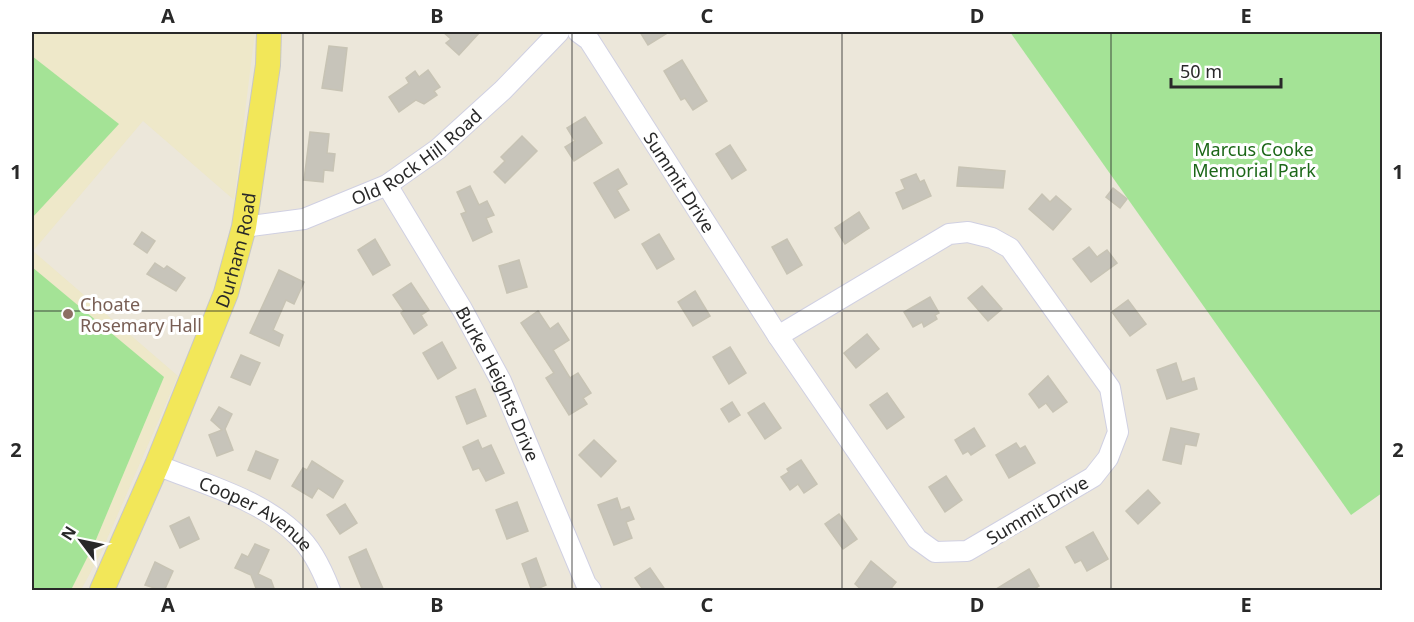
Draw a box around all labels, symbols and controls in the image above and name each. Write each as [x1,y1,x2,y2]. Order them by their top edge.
text: A [161,2,175,29]
text: B [430,2,444,29]
text: C [701,2,714,29]
text: D [970,2,984,29]
text: E [1240,2,1252,29]
scale bar [1171,51,1280,89]
text: 50 m [1180,59,1222,83]
street label: Old Rock Hill Road [348,103,487,210]
street label: Summit Drive [639,127,721,237]
park label: Marcus Cooke Memorial Park [1192,137,1316,182]
text: 1 [10,158,22,185]
text: 1 [1392,158,1404,185]
street label: Durham Road [209,191,261,311]
place label: Choate Rosemary Hall [80,292,202,337]
street label: Burke Heights Drive [451,302,545,465]
marker: Choate Rosemary Hall [61,307,75,321]
text: 2 [10,436,22,463]
text: 2 [1392,436,1404,463]
street label: Cooper Avenue [196,470,319,556]
street label: Summit Drive [982,470,1092,550]
north arrow [51,511,111,571]
text: N [56,522,81,544]
text: A [161,591,175,618]
text: B [430,591,444,618]
text: C [701,591,714,618]
text: D [970,591,984,618]
text: E [1240,591,1252,618]

